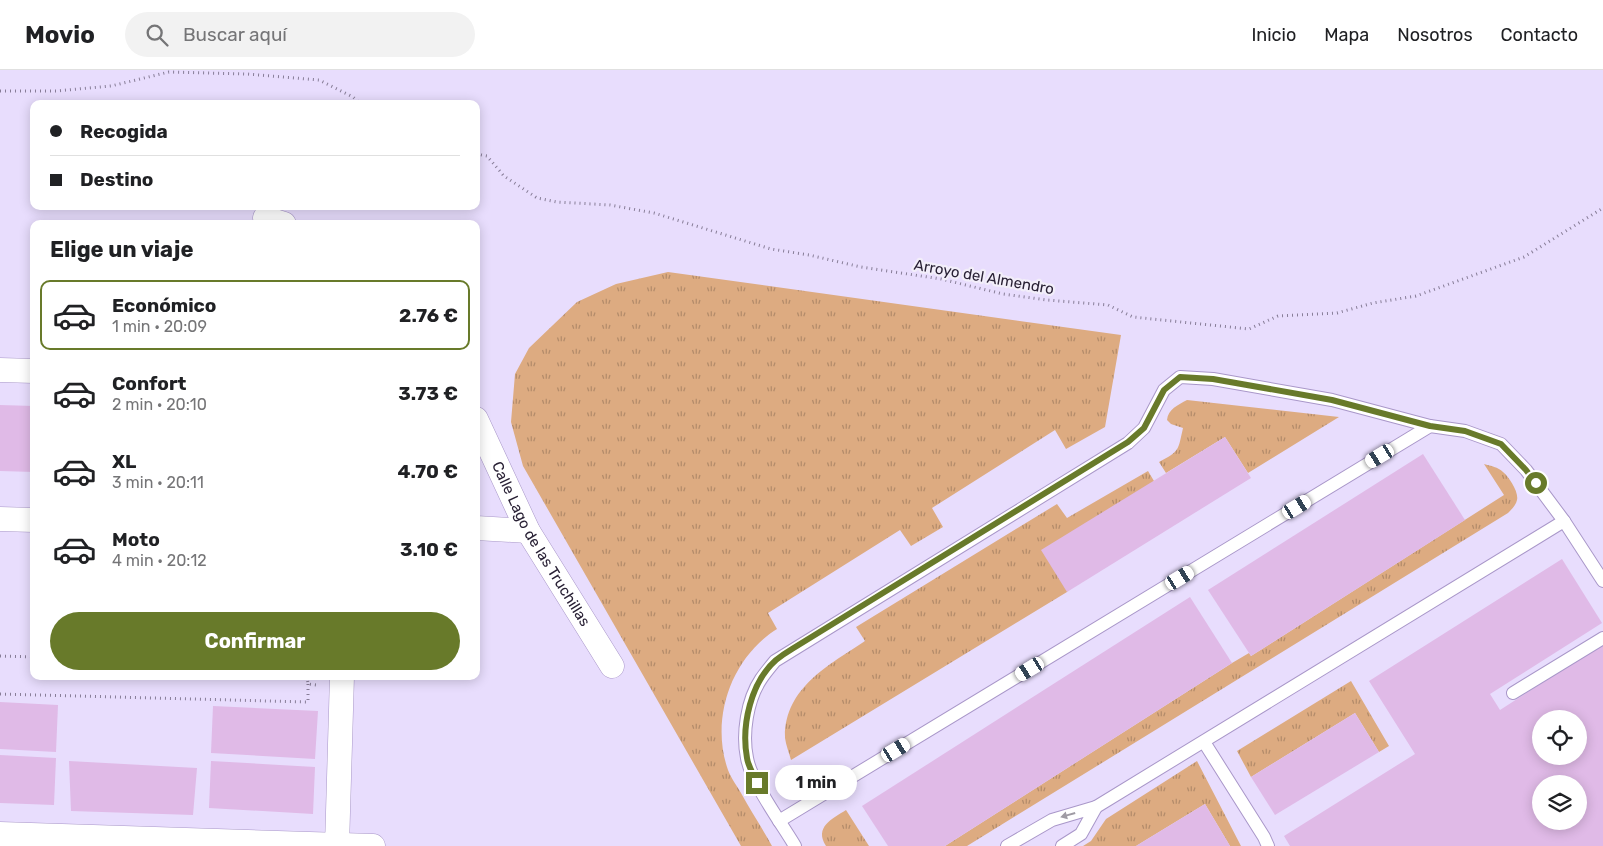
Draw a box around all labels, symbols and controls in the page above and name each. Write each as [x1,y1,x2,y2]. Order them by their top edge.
search box [125,12,475,57]
text: Movio [25,21,95,49]
icon: search [143,21,171,49]
text: Buscar aquí [183,23,287,46]
text: Inicio [1251,24,1296,46]
text: Mapa [1324,24,1369,46]
text: Nosotros [1397,24,1473,46]
text: Contacto [1501,24,1578,46]
text: Recogida [80,120,168,143]
text: Destino [80,168,153,191]
text: Elige un viaje [50,236,194,263]
street label: Arroyo del Almendro [913,256,1055,298]
icon: car [52,293,97,338]
text: Económico [112,294,216,317]
text: 2.76 € [399,304,458,327]
text: 1 min · 20:09 [112,317,207,336]
icon: car [52,371,97,416]
text: Confort [112,372,186,395]
text: 3.73 € [398,382,458,405]
text: 2 min · 20:10 [112,395,207,414]
car [1363,442,1396,470]
icon: car [52,449,97,494]
text: XL [112,450,136,473]
street label: Calle Lago de las Truchillas [488,459,594,630]
text: 4.70 € [398,460,458,483]
route start [1525,472,1547,494]
text: 3 min · 20:11 [112,473,204,492]
car [1280,493,1313,521]
icon: car [52,527,97,572]
text: Moto [112,528,160,551]
text: 3.10 € [400,538,458,561]
text: 4 min · 20:12 [112,551,207,570]
car [1163,564,1196,592]
button: Confirmar [50,612,460,670]
car [1013,655,1046,683]
map controls [1532,710,1587,830]
button: locate [1532,710,1587,765]
car [879,736,912,764]
callout: 1 min [774,766,857,800]
route end [746,772,768,794]
text: 1 min [796,773,836,792]
button: layers [1532,775,1587,830]
one-way arrow [1060,812,1075,820]

